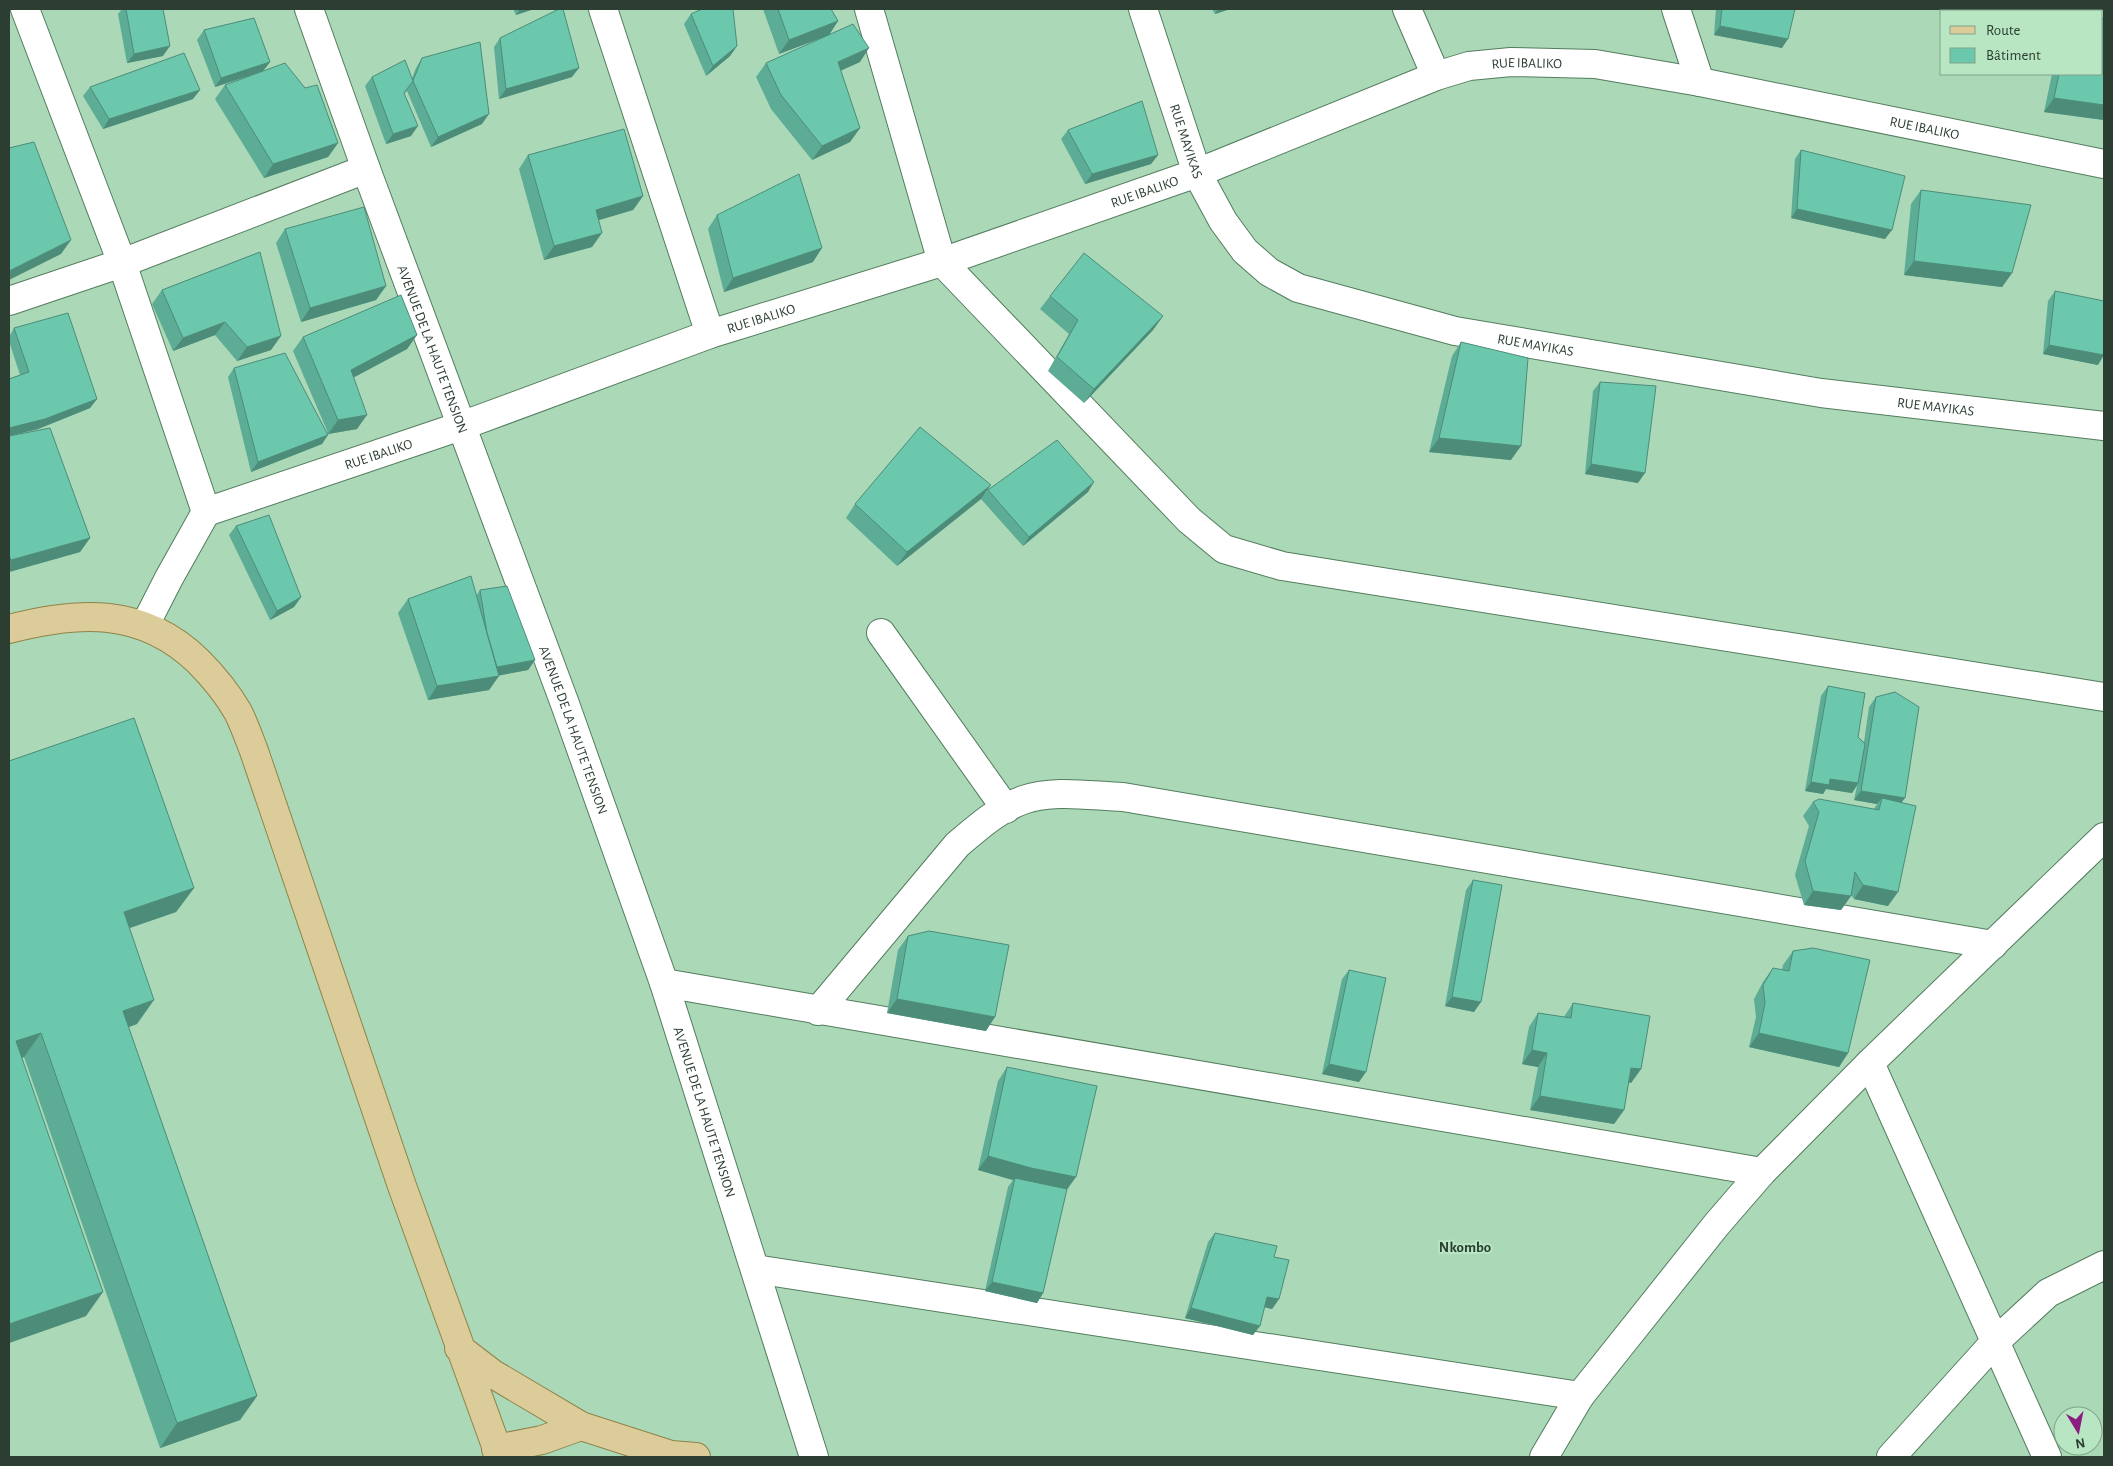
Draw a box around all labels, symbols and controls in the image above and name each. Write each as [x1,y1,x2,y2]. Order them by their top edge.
legend [1940,10,2103,75]
text: Route [1986,23,2020,38]
text: Bâtiment [1986,48,2041,63]
street label: RUE IBALIKO [1491,56,1562,72]
street label: RUE MAYIKAS [1167,102,1205,181]
street label: RUE IBALIKO [1889,115,1961,142]
street label: RUE IBALIKO [1109,174,1181,210]
street label: AVENUE DE LA HAUTE TENSION [394,264,470,435]
street label: RUE IBALIKO [726,302,797,336]
street label: RUE MAYIKAS [1496,332,1575,359]
street label: RUE MAYIKAS [1896,396,1975,419]
street label: RUE IBALIKO [343,437,415,473]
street label: AVENUE DE LA HAUTE TENSION [536,644,610,816]
street label: AVENUE DE LA HAUTE TENSION [670,1025,737,1199]
district label: Nkombo [1439,1240,1491,1255]
north arrow [2053,1406,2103,1456]
text: N [2074,1435,2086,1451]

